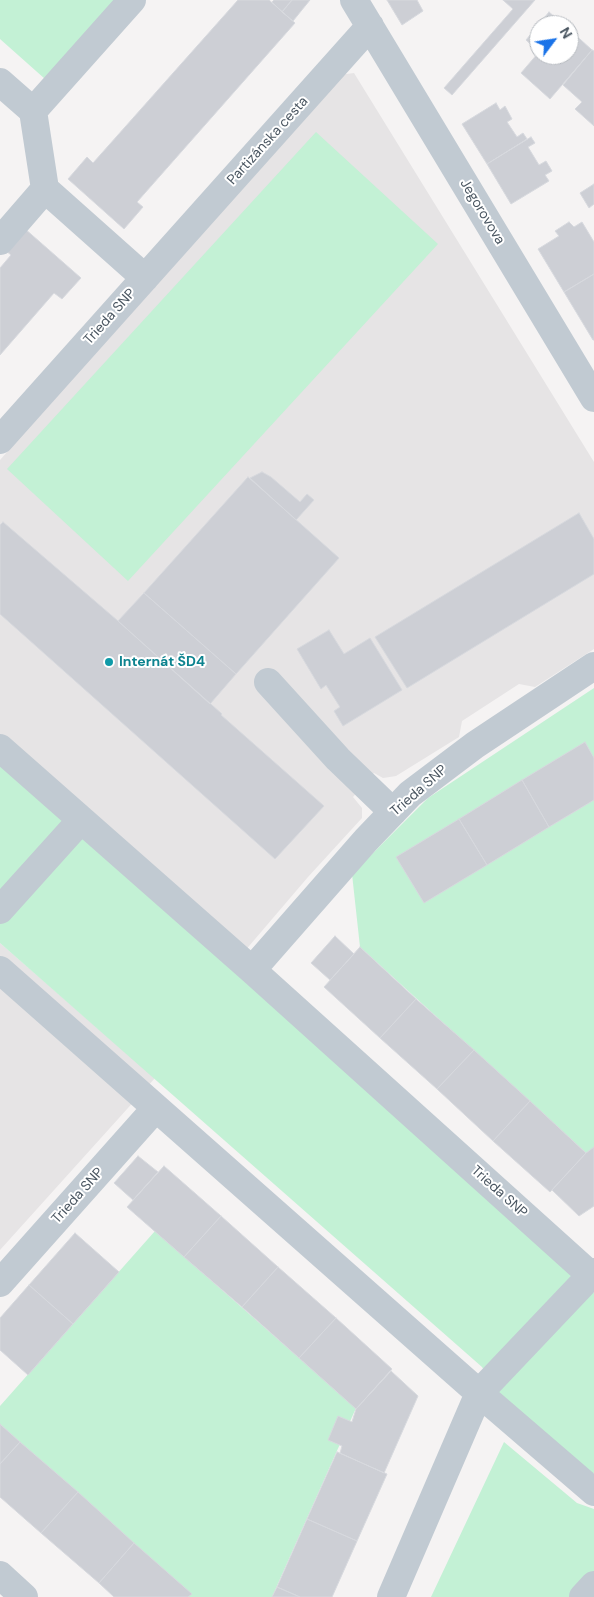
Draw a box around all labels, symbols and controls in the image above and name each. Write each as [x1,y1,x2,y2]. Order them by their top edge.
north arrow [529,15,579,65]
text: N [556,24,576,42]
street label: Partizánska cesta [224,94,312,188]
street label: Jegorovova [456,176,508,248]
street label: Trieda SNP [80,286,140,348]
place label: Internát ŠD4 [119,654,205,670]
marker: Internát ŠD4 [103,656,115,668]
street label: Trieda SNP [387,762,451,820]
street label: Trieda SNP [468,1162,530,1222]
street label: Trieda SNP [48,1165,108,1227]

